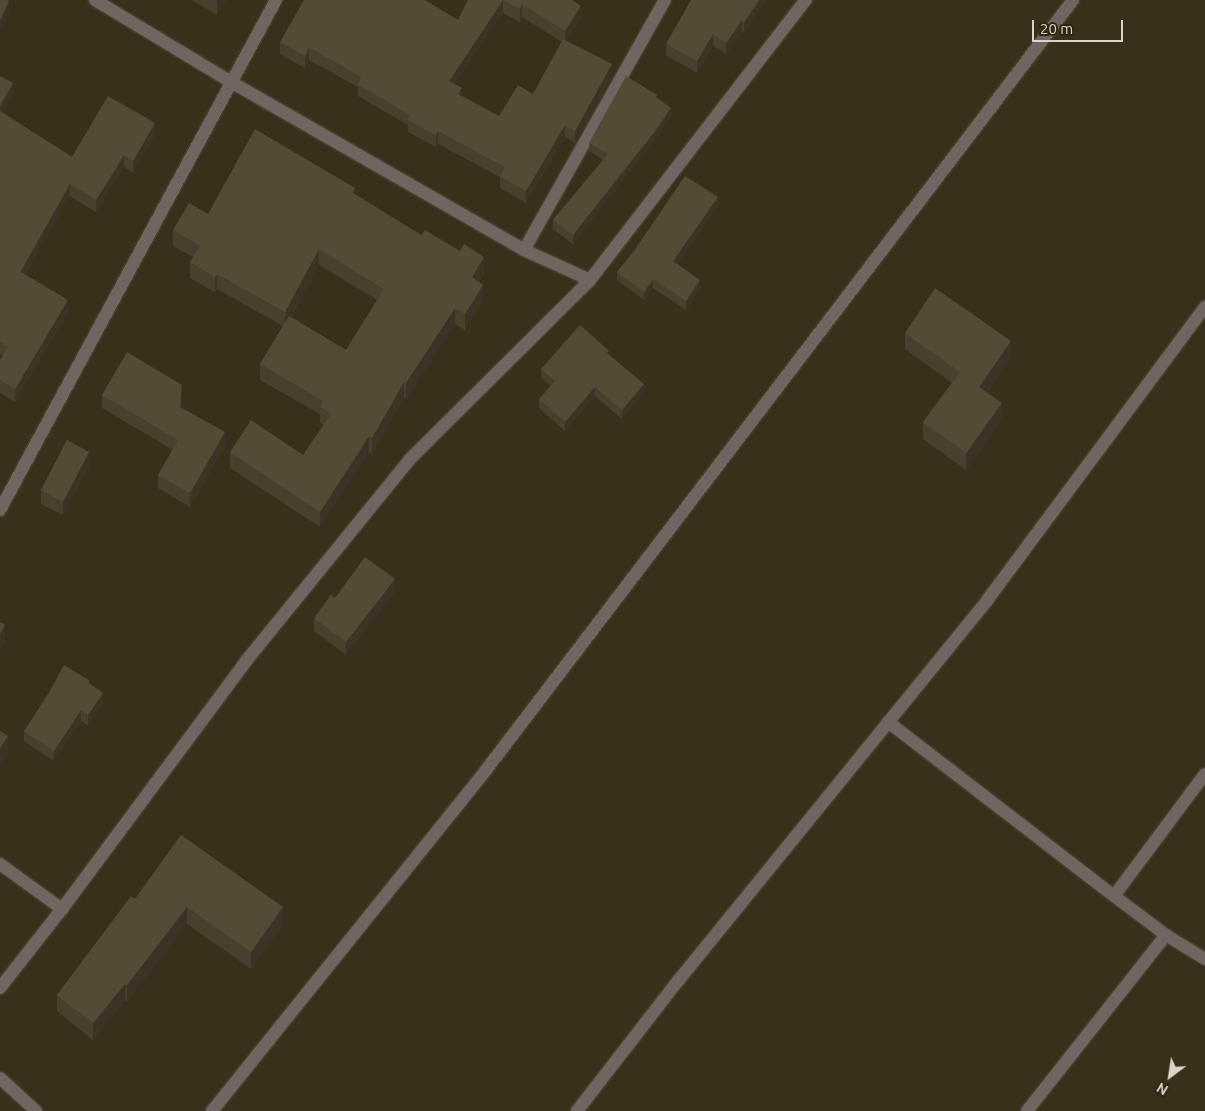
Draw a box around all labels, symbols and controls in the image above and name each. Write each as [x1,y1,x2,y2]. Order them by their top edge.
scale bar [1035,10,1126,42]
text: 20 m [1040,20,1073,37]
north arrow [1145,1051,1195,1101]
text: N [1154,1079,1171,1098]

